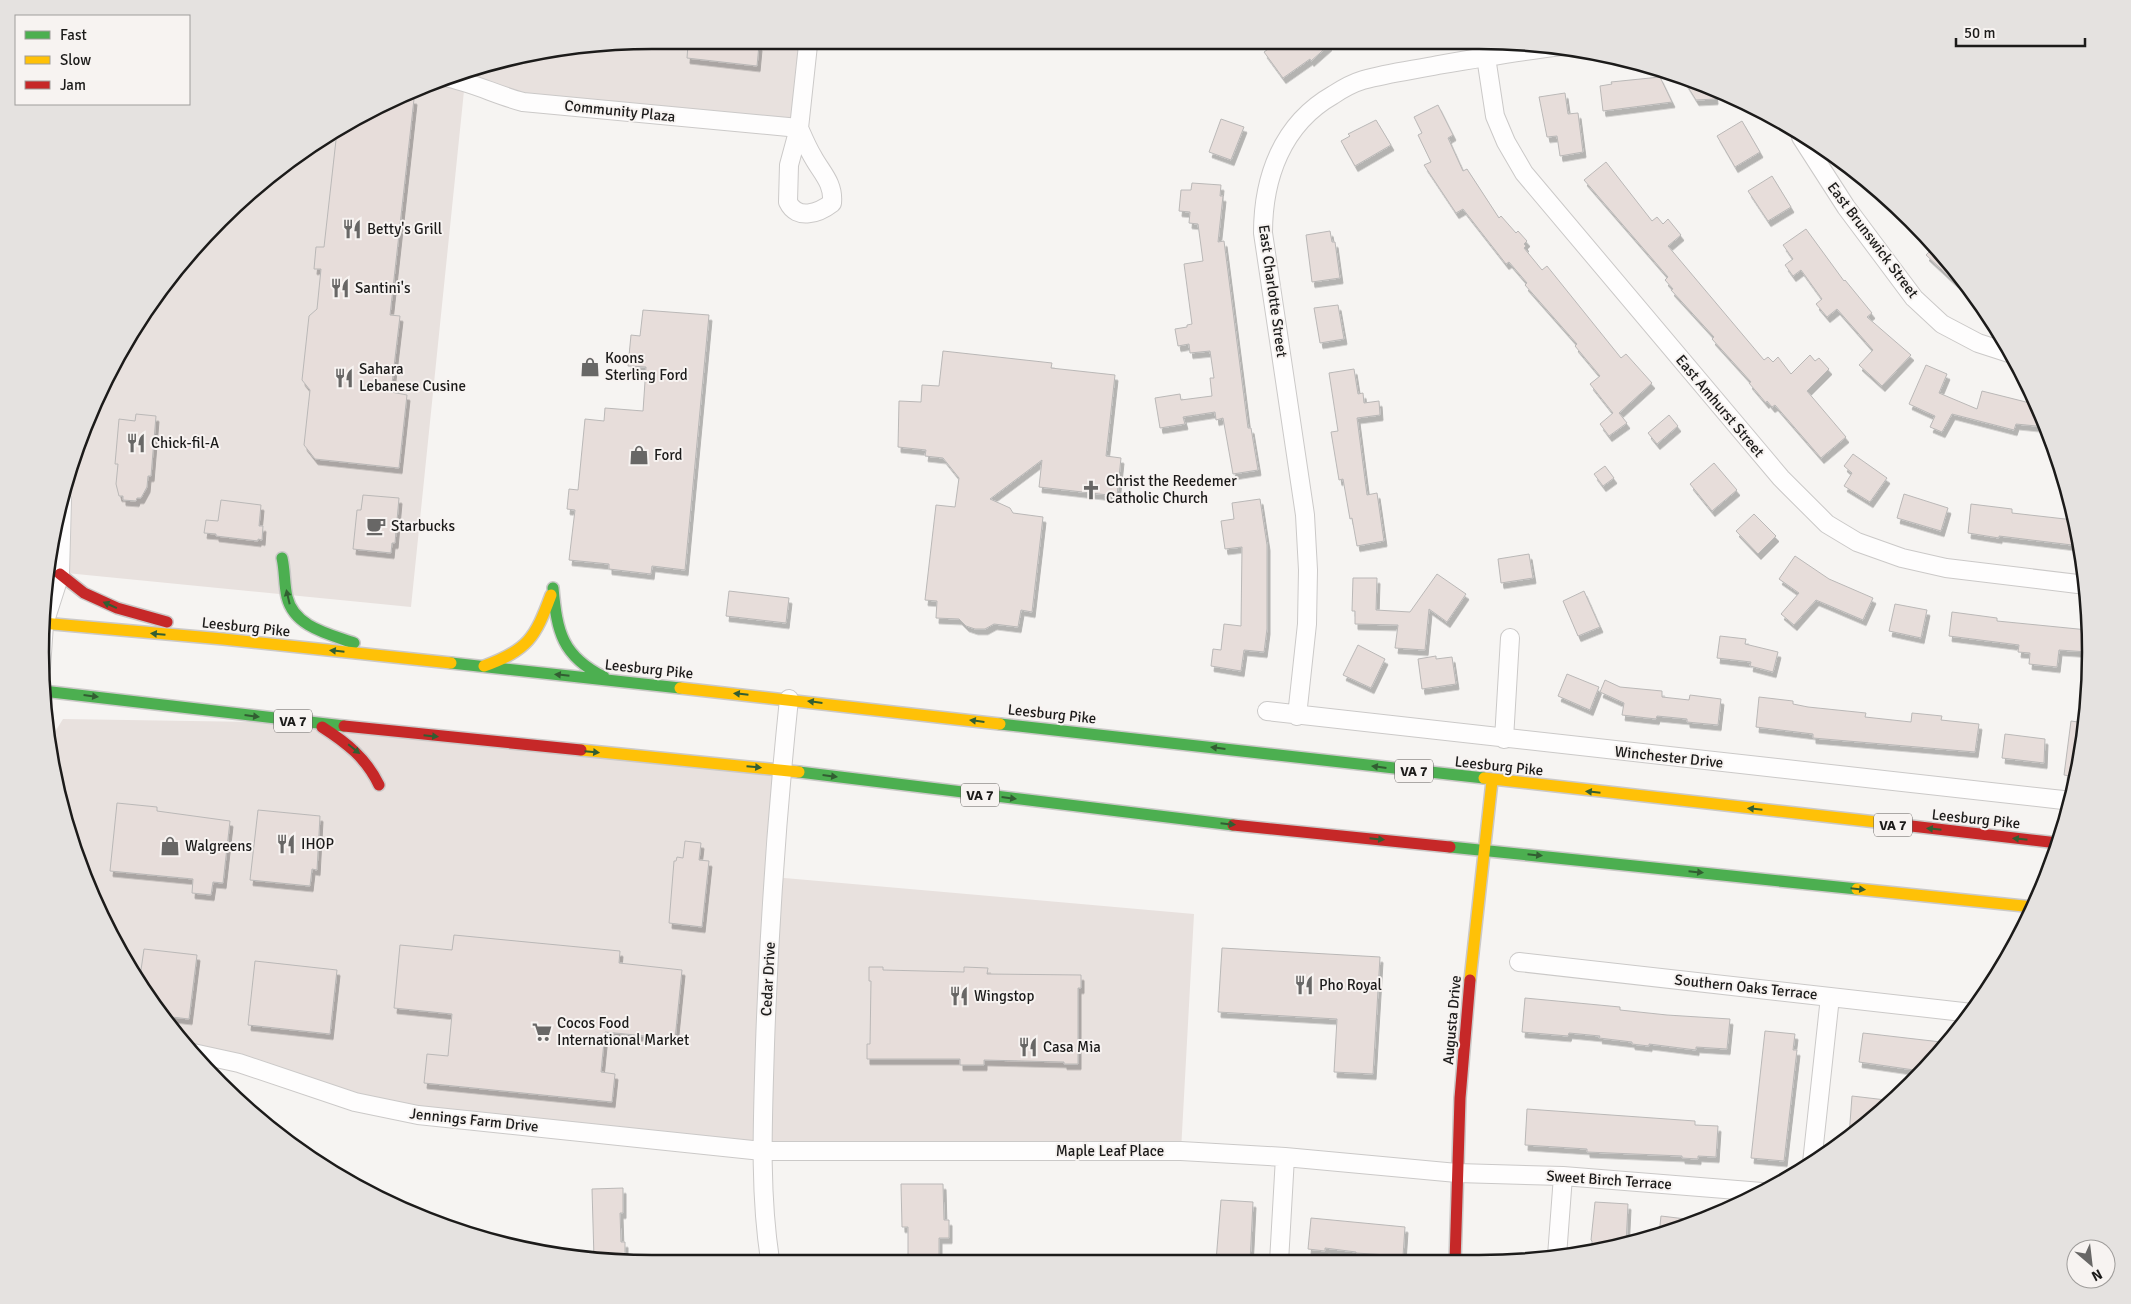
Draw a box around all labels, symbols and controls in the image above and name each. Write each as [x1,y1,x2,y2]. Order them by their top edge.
legend [15,15,190,105]
scale bar [1956,15,2085,47]
text: 50 m [1964,24,1995,42]
text: Fast [60,26,87,44]
text: Slow [60,51,91,69]
text: Jam [60,76,86,94]
street label: Community Plaza [564,96,676,126]
street label: East Brunswick Street [1824,178,1922,302]
restaurant icon: Betty's Grill [341,218,363,240]
place label: Betty's Grill [367,220,442,238]
street label: East Charlotte Street [1255,224,1291,358]
restaurant icon: Santini's [329,277,351,299]
place label: Santini's [355,279,411,297]
place label: Koons Sterling Ford [605,349,688,384]
street label: East Amhurst Street [1672,351,1768,461]
shop icon: Koons Sterling Ford [579,356,601,378]
place label: Sahara Lebanese Cusine [359,360,466,395]
restaurant icon: Sahara Lebanese Cusine [333,367,355,389]
restaurant icon: Chick-fil-A [125,432,147,454]
place label: Chick-fil-A [151,434,219,452]
shop icon: Ford [628,444,650,466]
place label: Ford [654,446,683,464]
place label: Christ the Reedemer Catholic Church [1106,472,1237,507]
church icon: Christ the Reedemer Catholic Church [1080,479,1102,501]
cafe icon: Starbucks [365,515,387,537]
place label: Starbucks [391,517,455,535]
one-way arrow [284,590,292,605]
one-way arrow [103,600,117,608]
street label: Leesburg Pike [201,613,291,641]
one-way arrow [150,629,166,637]
one-way arrow [329,647,345,655]
street label: Leesburg Pike [604,655,694,683]
one-way arrow [553,671,569,679]
one-way arrow [732,690,748,698]
one-way arrow [83,692,99,700]
one-way arrow [807,698,823,706]
street label: Leesburg Pike [1007,700,1097,728]
road number: VA 7 [274,709,312,732]
one-way arrow [245,712,261,720]
one-way arrow [968,717,984,725]
one-way arrow [423,732,439,740]
street label: Winchester Drive [1614,742,1724,772]
one-way arrow [347,743,360,754]
one-way arrow [1210,744,1226,752]
one-way arrow [585,748,601,756]
street label: Leesburg Pike [1454,752,1544,780]
road number: VA 7 [1395,759,1433,782]
one-way arrow [746,763,762,771]
one-way arrow [1371,763,1387,771]
one-way arrow [822,772,838,780]
road number: VA 7 [961,784,999,806]
one-way arrow [1585,788,1601,796]
one-way arrow [1001,794,1017,802]
one-way arrow [1746,805,1762,813]
street label: Leesburg Pike [1931,805,2021,833]
road number: VA 7 [1874,814,1912,836]
one-way arrow [1220,820,1236,828]
one-way arrow [1925,825,1941,833]
restaurant icon: IHOP [275,833,297,855]
shop icon: Walgreens [159,835,181,857]
place label: IHOP [301,835,334,853]
one-way arrow [1369,835,1385,843]
one-way arrow [2012,835,2028,843]
place label: Walgreens [185,837,252,855]
one-way arrow [1527,851,1543,859]
one-way arrow [1688,869,1704,877]
one-way arrow [1850,885,1866,893]
street label: Cedar Drive [757,941,779,1017]
street label: Southern Oaks Terrace [1674,971,1818,1003]
restaurant icon: Pho Royal [1293,974,1315,996]
street label: Augusta Drive [1439,975,1465,1065]
place label: Pho Royal [1319,976,1382,994]
restaurant icon: Wingstop [948,985,970,1007]
place label: Wingstop [974,987,1034,1005]
place label: Cocos Food International Market [557,1014,689,1049]
supermarket icon: Cocos Food International Market [531,1021,553,1043]
restaurant icon: Casa Mia [1017,1036,1039,1058]
place label: Casa Mia [1043,1038,1101,1056]
street label: Jennings Farm Drive [408,1104,540,1136]
street label: Maple Leaf Place [1056,1142,1164,1160]
street label: Sweet Birch Terrace [1546,1167,1672,1193]
north arrow [2066,1239,2116,1289]
text: N [2089,1265,2105,1285]

